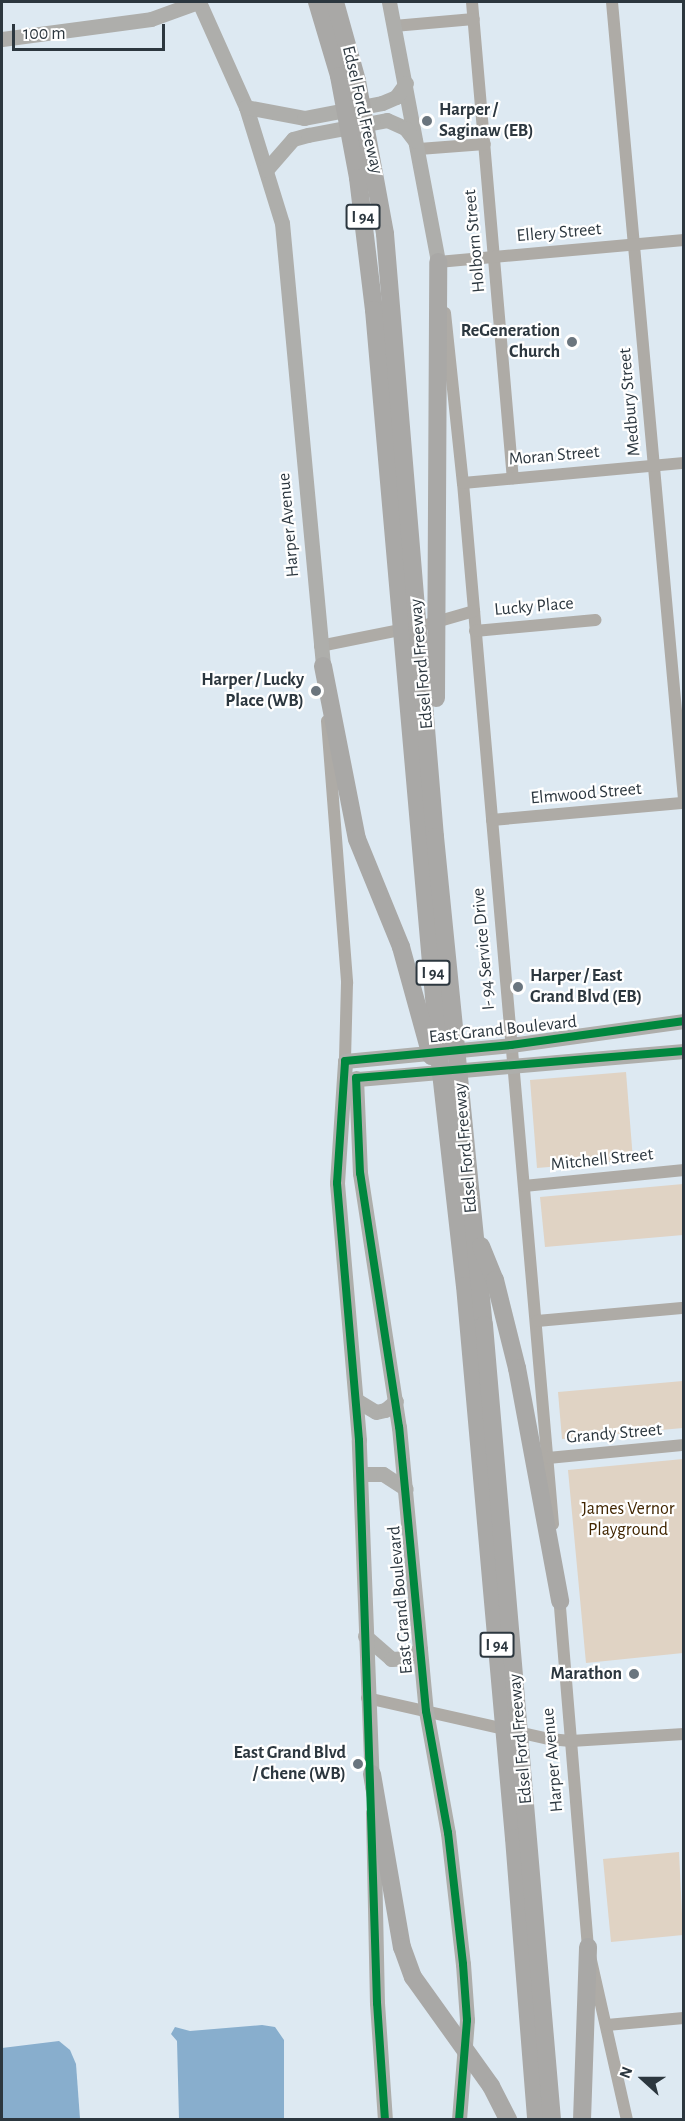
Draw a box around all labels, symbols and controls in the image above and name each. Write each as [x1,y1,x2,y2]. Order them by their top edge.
scale bar [15,12,168,50]
text: 100 m [23,25,66,43]
street label: Edsel Ford Freeway [337,44,387,176]
place label: Harper / Saginaw (EB) [439,100,534,142]
marker: Harper / Saginaw (EB) [420,114,434,128]
street label: Holborn Street [460,188,490,294]
road number: I 94 [345,204,381,230]
street label: Ellery Street [516,219,602,247]
place label: ReGeneration Church [461,321,560,364]
marker: ReGeneration Church [565,335,579,349]
street label: Medbury Street [615,347,645,457]
street label: Moran Street [508,441,600,471]
street label: Harper Avenue [274,472,304,578]
street label: Lucky Place [493,593,575,621]
street label: Edsel Ford Freeway [406,598,438,730]
place label: Harper / Lucky Place (WB) [201,670,304,712]
marker: Harper / Lucky Place (WB) [309,684,323,698]
street label: Elmwood Street [530,778,642,810]
street label: I- 94 Service Drive [468,887,500,1011]
road number: I 94 [415,960,451,986]
place label: Harper / East Grand Blvd (EB) [530,966,642,1008]
marker: Harper / East Grand Blvd (EB) [511,980,525,994]
street label: East Grand Boulevard [428,1011,578,1049]
street label: Edsel Ford Freeway [450,1082,482,1214]
street label: Mitchell Street [550,1144,654,1176]
street label: Grandy Street [565,1419,663,1449]
park label: James Vernor Playground [582,1499,674,1541]
street label: East Grand Boulevard [384,1525,418,1675]
road number: I 94 [479,1632,515,1658]
place label: Marathon [551,1663,622,1685]
marker: Marathon [627,1667,641,1681]
street label: Edsel Ford Freeway [505,1673,537,1805]
street label: Harper Avenue [538,1707,568,1813]
place label: East Grand Blvd / Chene (WB) [234,1743,346,1786]
marker: East Grand Blvd / Chene (WB) [351,1757,365,1771]
north arrow [613,2049,673,2109]
text: N [617,2064,636,2081]

